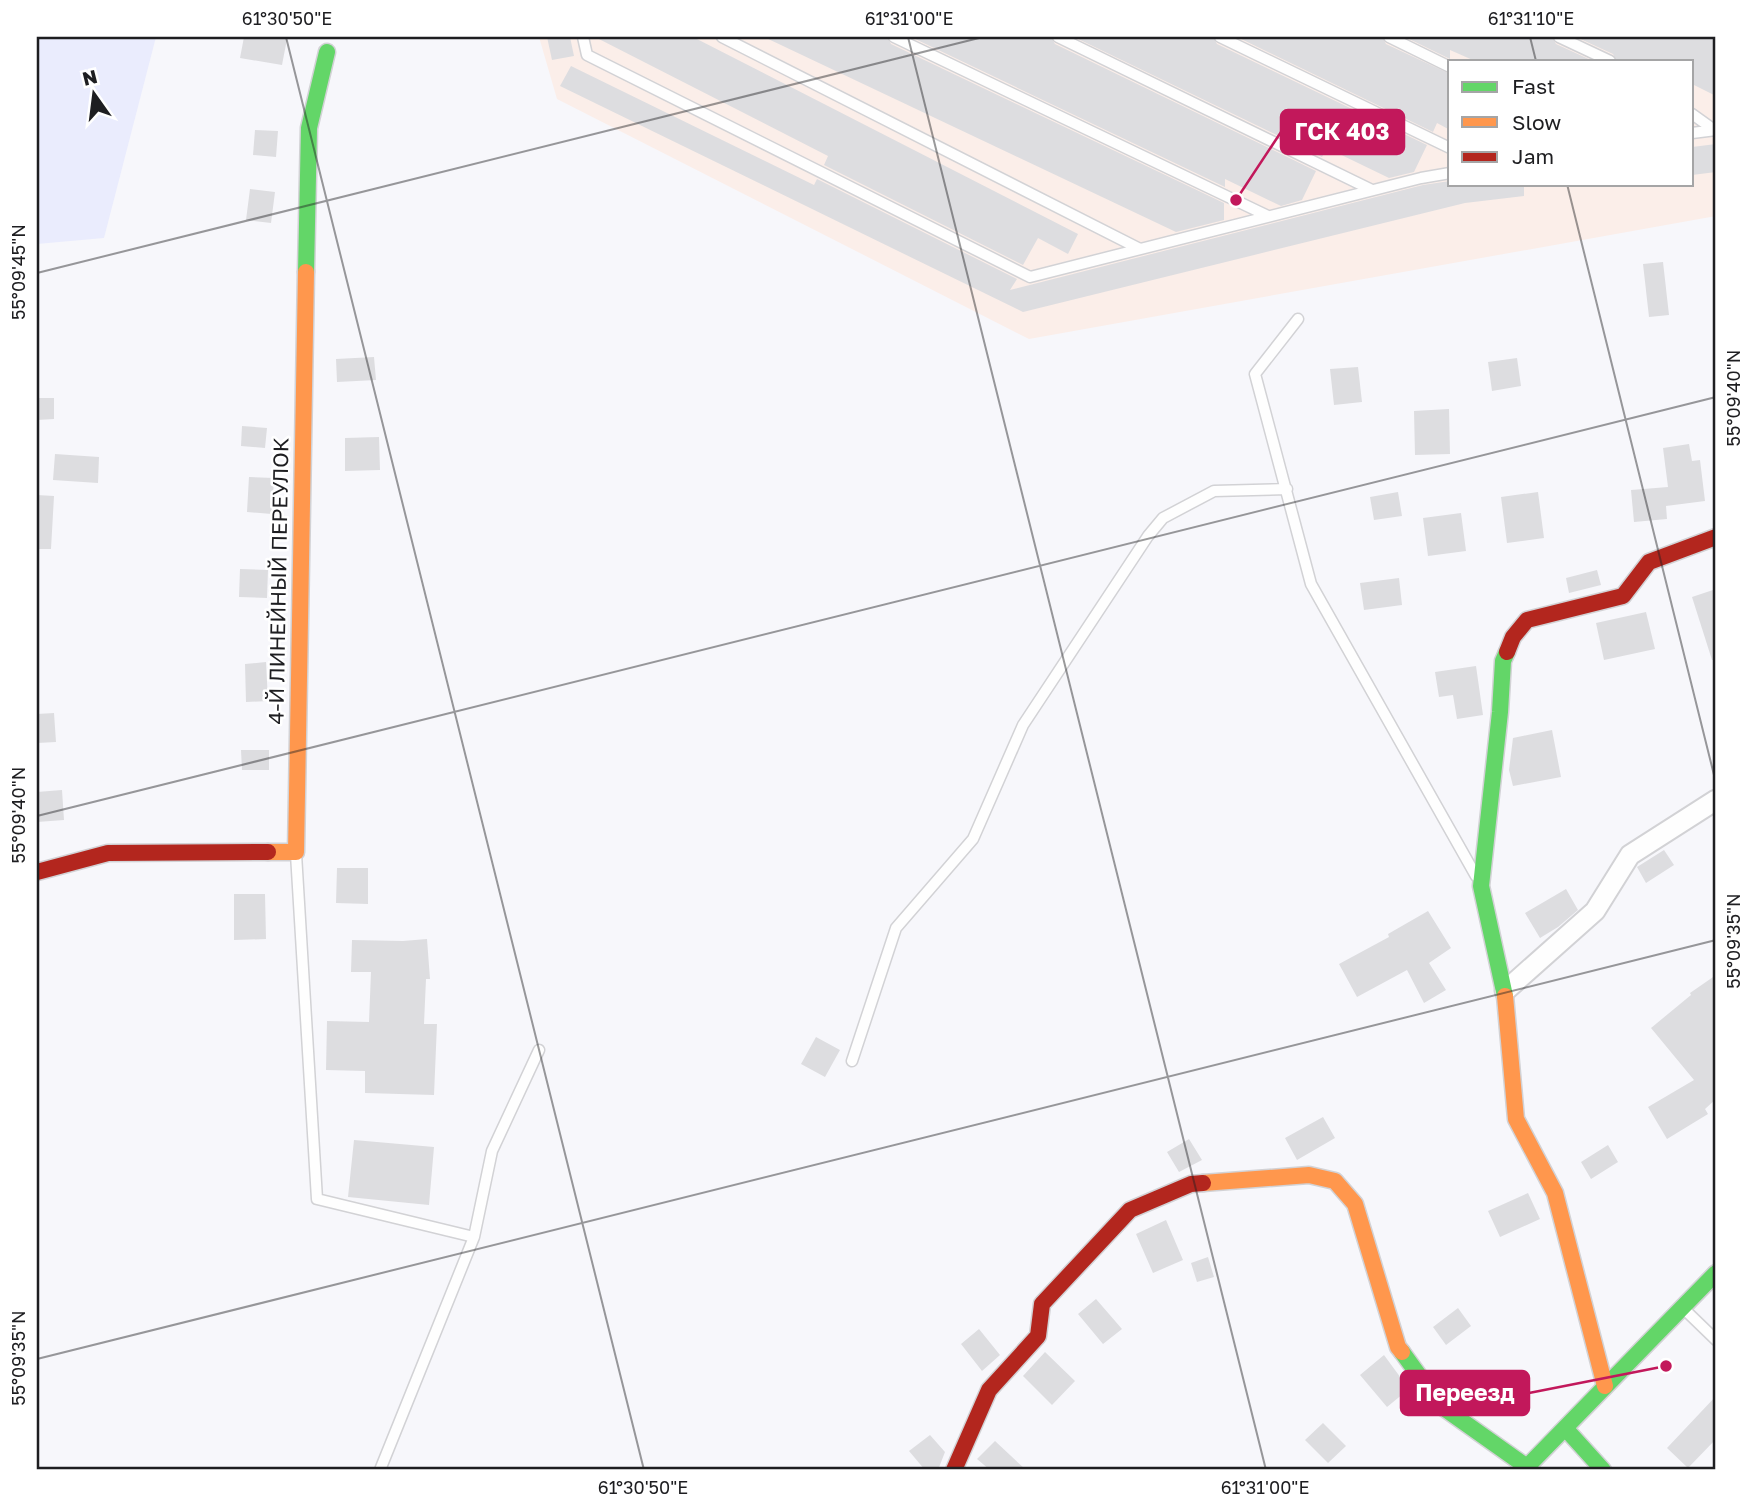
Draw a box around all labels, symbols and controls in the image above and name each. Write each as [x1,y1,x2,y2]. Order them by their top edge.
text: 61°30'50"E [242,7,332,29]
text: 61°31'00"E [865,7,953,29]
text: 61°31'10"E [1488,7,1574,29]
north arrow [60,60,130,130]
legend [1448,60,1694,186]
text: N [80,64,100,90]
text: Fast [1512,73,1555,99]
text: Slow [1512,109,1561,135]
callout: ГСК 403 [1281,110,1404,154]
text: ГСК 403 [1295,117,1390,145]
text: Jam [1512,143,1554,169]
text: 55°09'45"N [7,224,29,320]
text: 55°09'40"N [1722,350,1744,446]
street label: 4-Й ЛИНЕЙНЫЙ ПЕРЕУЛОК [262,437,294,725]
text: 55°09'40"N [7,767,29,863]
text: 55°09'35"N [1722,893,1744,989]
text: 55°09'35"N [7,1310,29,1406]
callout: Переезд [1401,1371,1529,1415]
text: Переезд [1415,1378,1515,1406]
text: 61°30'50"E [598,1476,688,1498]
text: 61°31'00"E [1221,1476,1309,1498]

